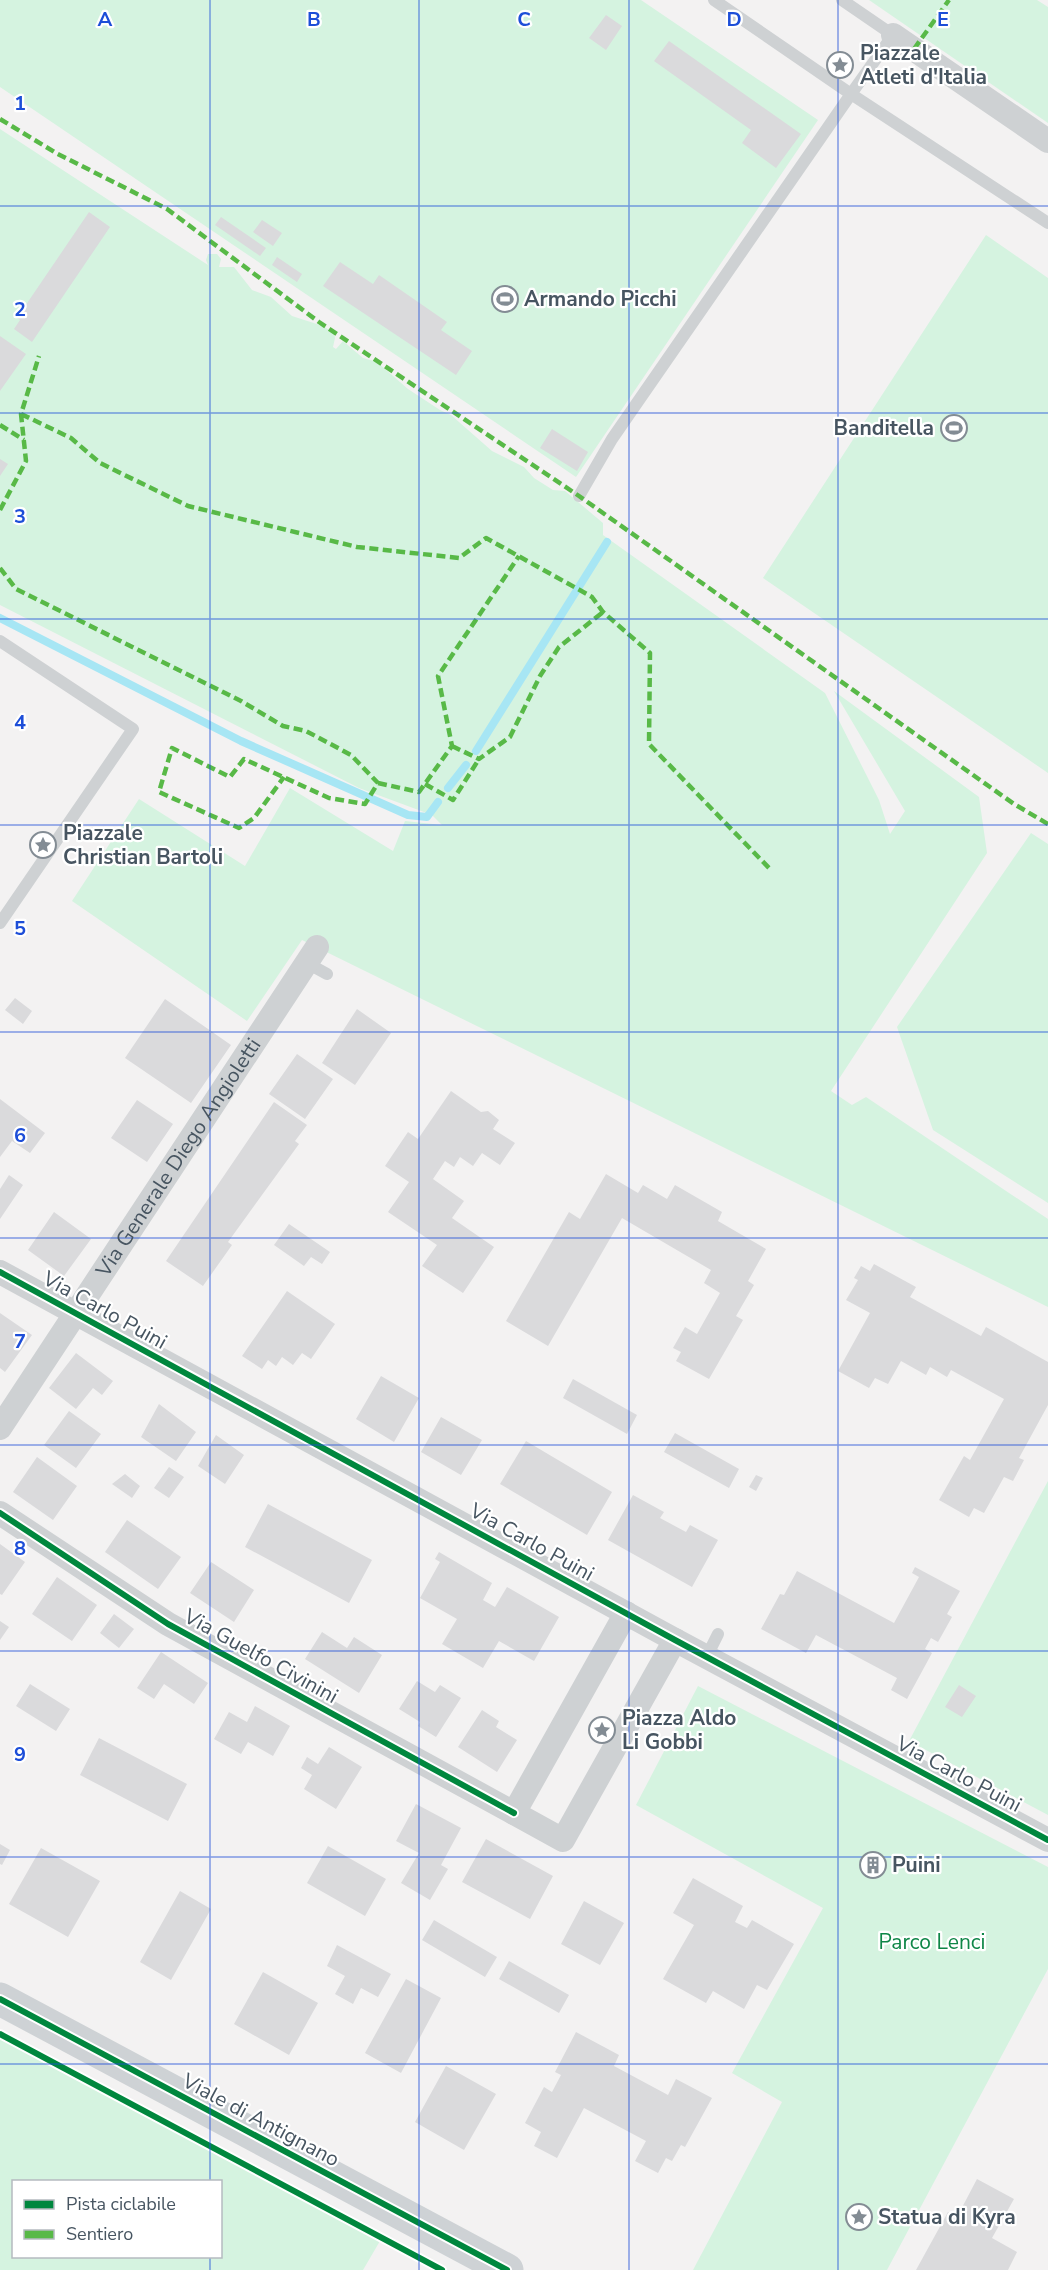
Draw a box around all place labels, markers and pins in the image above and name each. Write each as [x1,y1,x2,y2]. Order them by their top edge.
place label: Piazzale Atleti d'Italia [860,39,987,91]
place icon: Piazzale Atleti d'Italia [825,50,855,80]
sports icon: Armando Picchi [490,284,520,314]
place label: Armando Picchi [524,285,677,313]
sports icon: Banditella [939,413,969,443]
place label: Banditella [834,414,934,442]
place label: Piazzale Christian Bartoli [63,819,223,871]
place icon: Piazzale Christian Bartoli [28,830,58,860]
place label: Piazza Aldo Li Gobbi [622,1704,736,1756]
place icon: Piazza Aldo Li Gobbi [587,1715,617,1745]
building icon: Puini [858,1850,888,1880]
place label: Puini [892,1851,941,1879]
place icon: Statua di Kyra [844,2202,874,2232]
place label: Statua di Kyra [878,2203,1016,2231]

